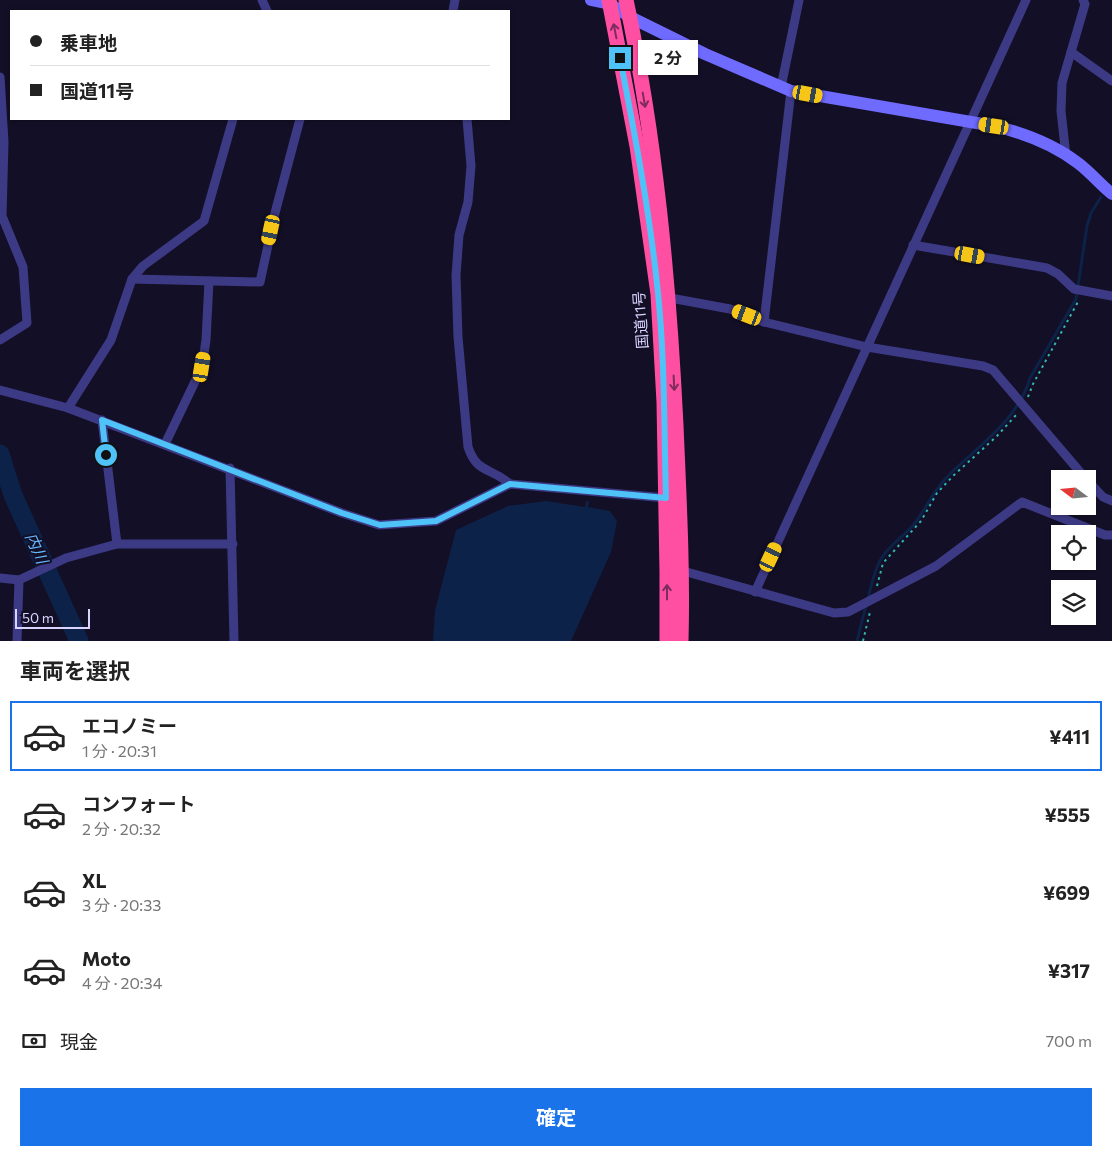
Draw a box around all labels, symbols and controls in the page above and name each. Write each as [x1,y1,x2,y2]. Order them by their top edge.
one-way arrow [610,23,619,39]
text: 乗車地 [60,31,117,54]
callout: 2 分 [638,40,698,76]
route end [609,47,631,69]
text: 2 分 [654,48,682,67]
text: 国道11号 [60,79,134,102]
car [791,84,824,104]
one-way arrow [639,91,649,107]
car [978,116,1009,136]
car [260,214,281,246]
car [953,245,986,265]
street label: 国道11号 [629,291,651,350]
car [730,303,763,327]
car [192,351,211,383]
one-way arrow [669,374,679,391]
route start [95,444,117,466]
north arrow [1051,470,1096,515]
map controls [1051,470,1096,625]
button: locate [1051,525,1096,570]
water label: 内川 [22,529,53,568]
car [757,540,784,574]
button: layers [1051,580,1096,625]
one-way arrow [662,585,672,601]
scale bar [15,606,90,629]
text: 50 m [22,609,54,626]
text: 車両を選択 [20,657,130,684]
icon: car [22,714,67,759]
text: エコノミー [82,714,177,737]
text: ¥411 [1049,725,1090,748]
text: 1 分 · 20:31 [82,741,157,760]
icon: car [22,792,67,837]
text: コンフォート [82,792,195,815]
text: ¥555 [1044,803,1090,826]
text: 2 分 · 20:32 [82,819,161,838]
text: XL [82,869,107,892]
icon: car [22,870,67,915]
text: ¥699 [1043,881,1090,904]
text: 3 分 · 20:33 [82,895,161,914]
text: Moto [82,947,131,970]
icon: car [22,948,67,993]
text: ¥317 [1048,959,1090,982]
text: 4 分 · 20:34 [82,973,162,992]
icon: cash [20,1027,48,1055]
text: 現金 [60,1030,98,1053]
text: 700 m [1046,1031,1092,1050]
button: 確定 [20,1088,1092,1146]

